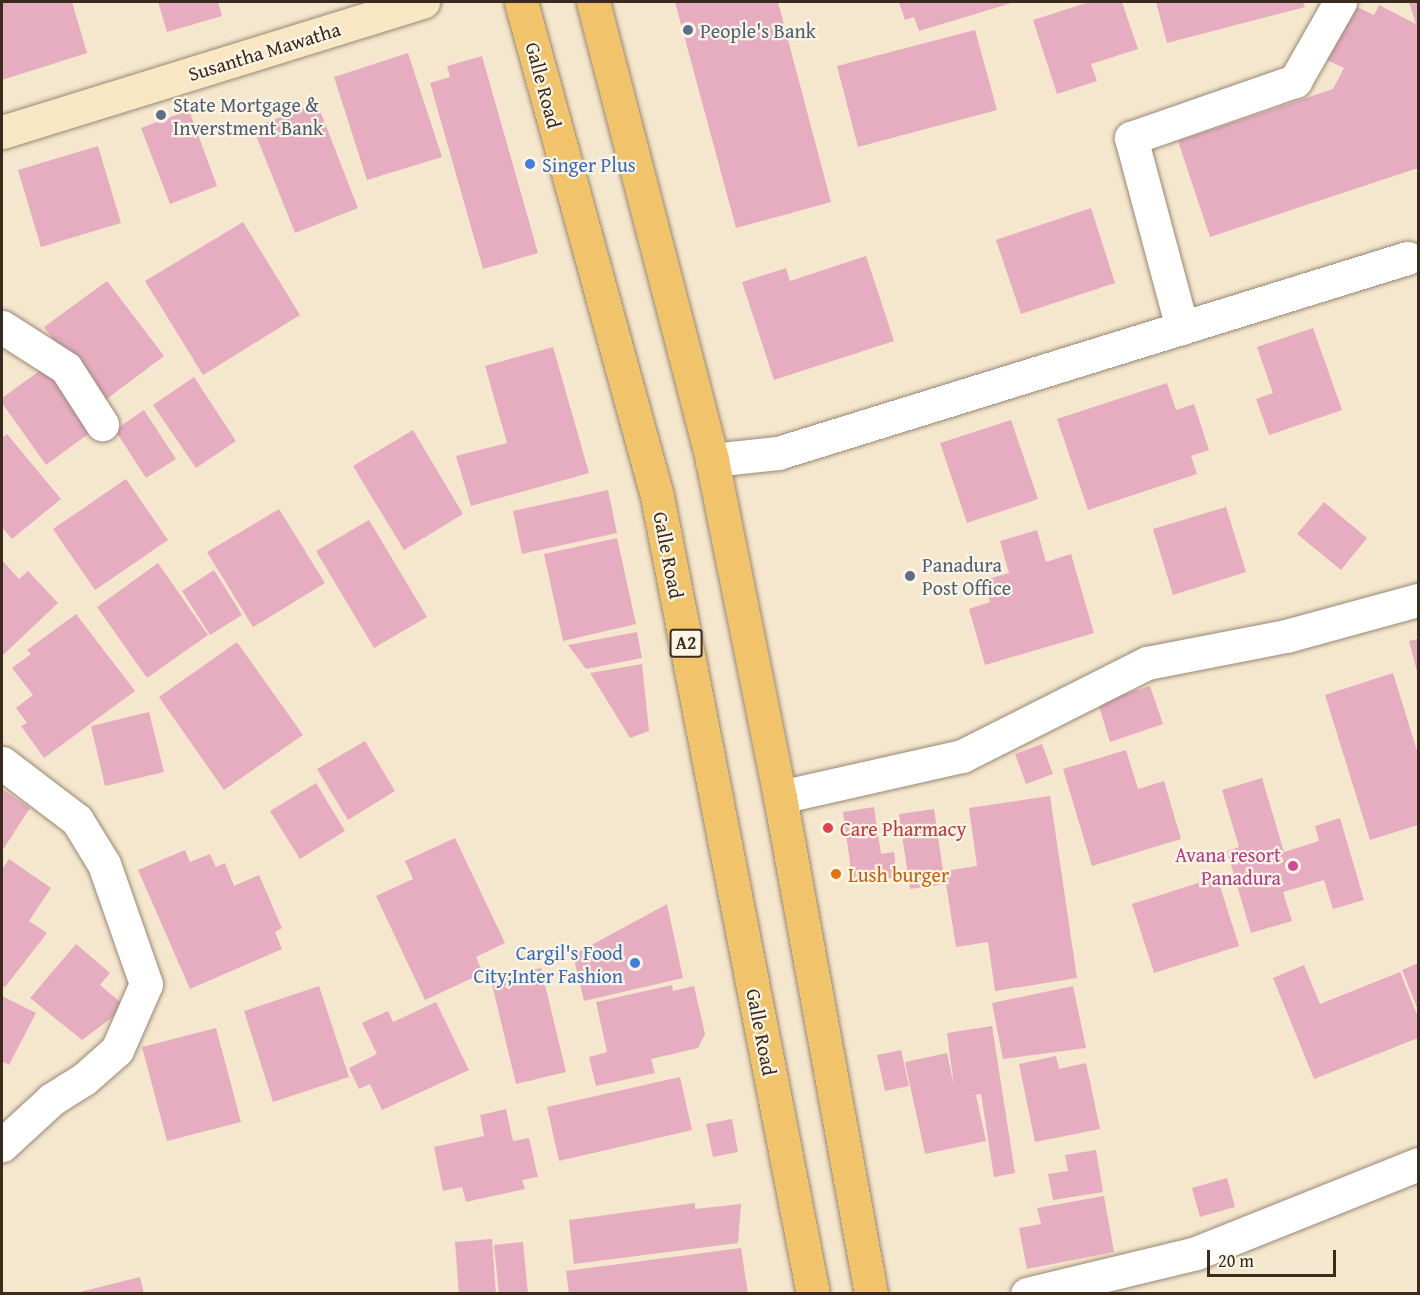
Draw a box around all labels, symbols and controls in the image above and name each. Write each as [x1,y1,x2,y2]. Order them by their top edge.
street label: Susantha Mawatha [185,16,343,86]
place label: People's Bank [700,18,816,42]
marker: People's Bank [681,23,695,37]
street label: Galle Road [521,39,567,131]
place label: State Mortgage & Inverstment Bank [173,92,323,139]
marker: State Mortgage & Inverstment Bank [154,108,168,122]
place label: Singer Plus [542,152,636,176]
marker: Singer Plus [523,157,537,171]
street label: Galle Road [649,509,689,601]
place label: Panadura Post Office [922,552,1011,599]
marker: Panadura Post Office [903,569,917,583]
road number: A2 [670,628,702,658]
place label: Care Pharmacy [840,816,966,840]
marker: Care Pharmacy [821,821,835,835]
place label: Avana resort Panadura [1175,843,1281,890]
marker: Avana resort Panadura [1286,859,1300,873]
place label: Lush burger [848,862,949,886]
marker: Lush burger [829,867,843,881]
place label: Cargil's Food City;Inter Fashion [474,940,623,987]
marker: Cargil's Food City;Inter Fashion [628,956,642,970]
street label: Galle Road [742,986,782,1078]
scale bar [1210,1238,1339,1276]
text: 20 m [1218,1247,1254,1274]

